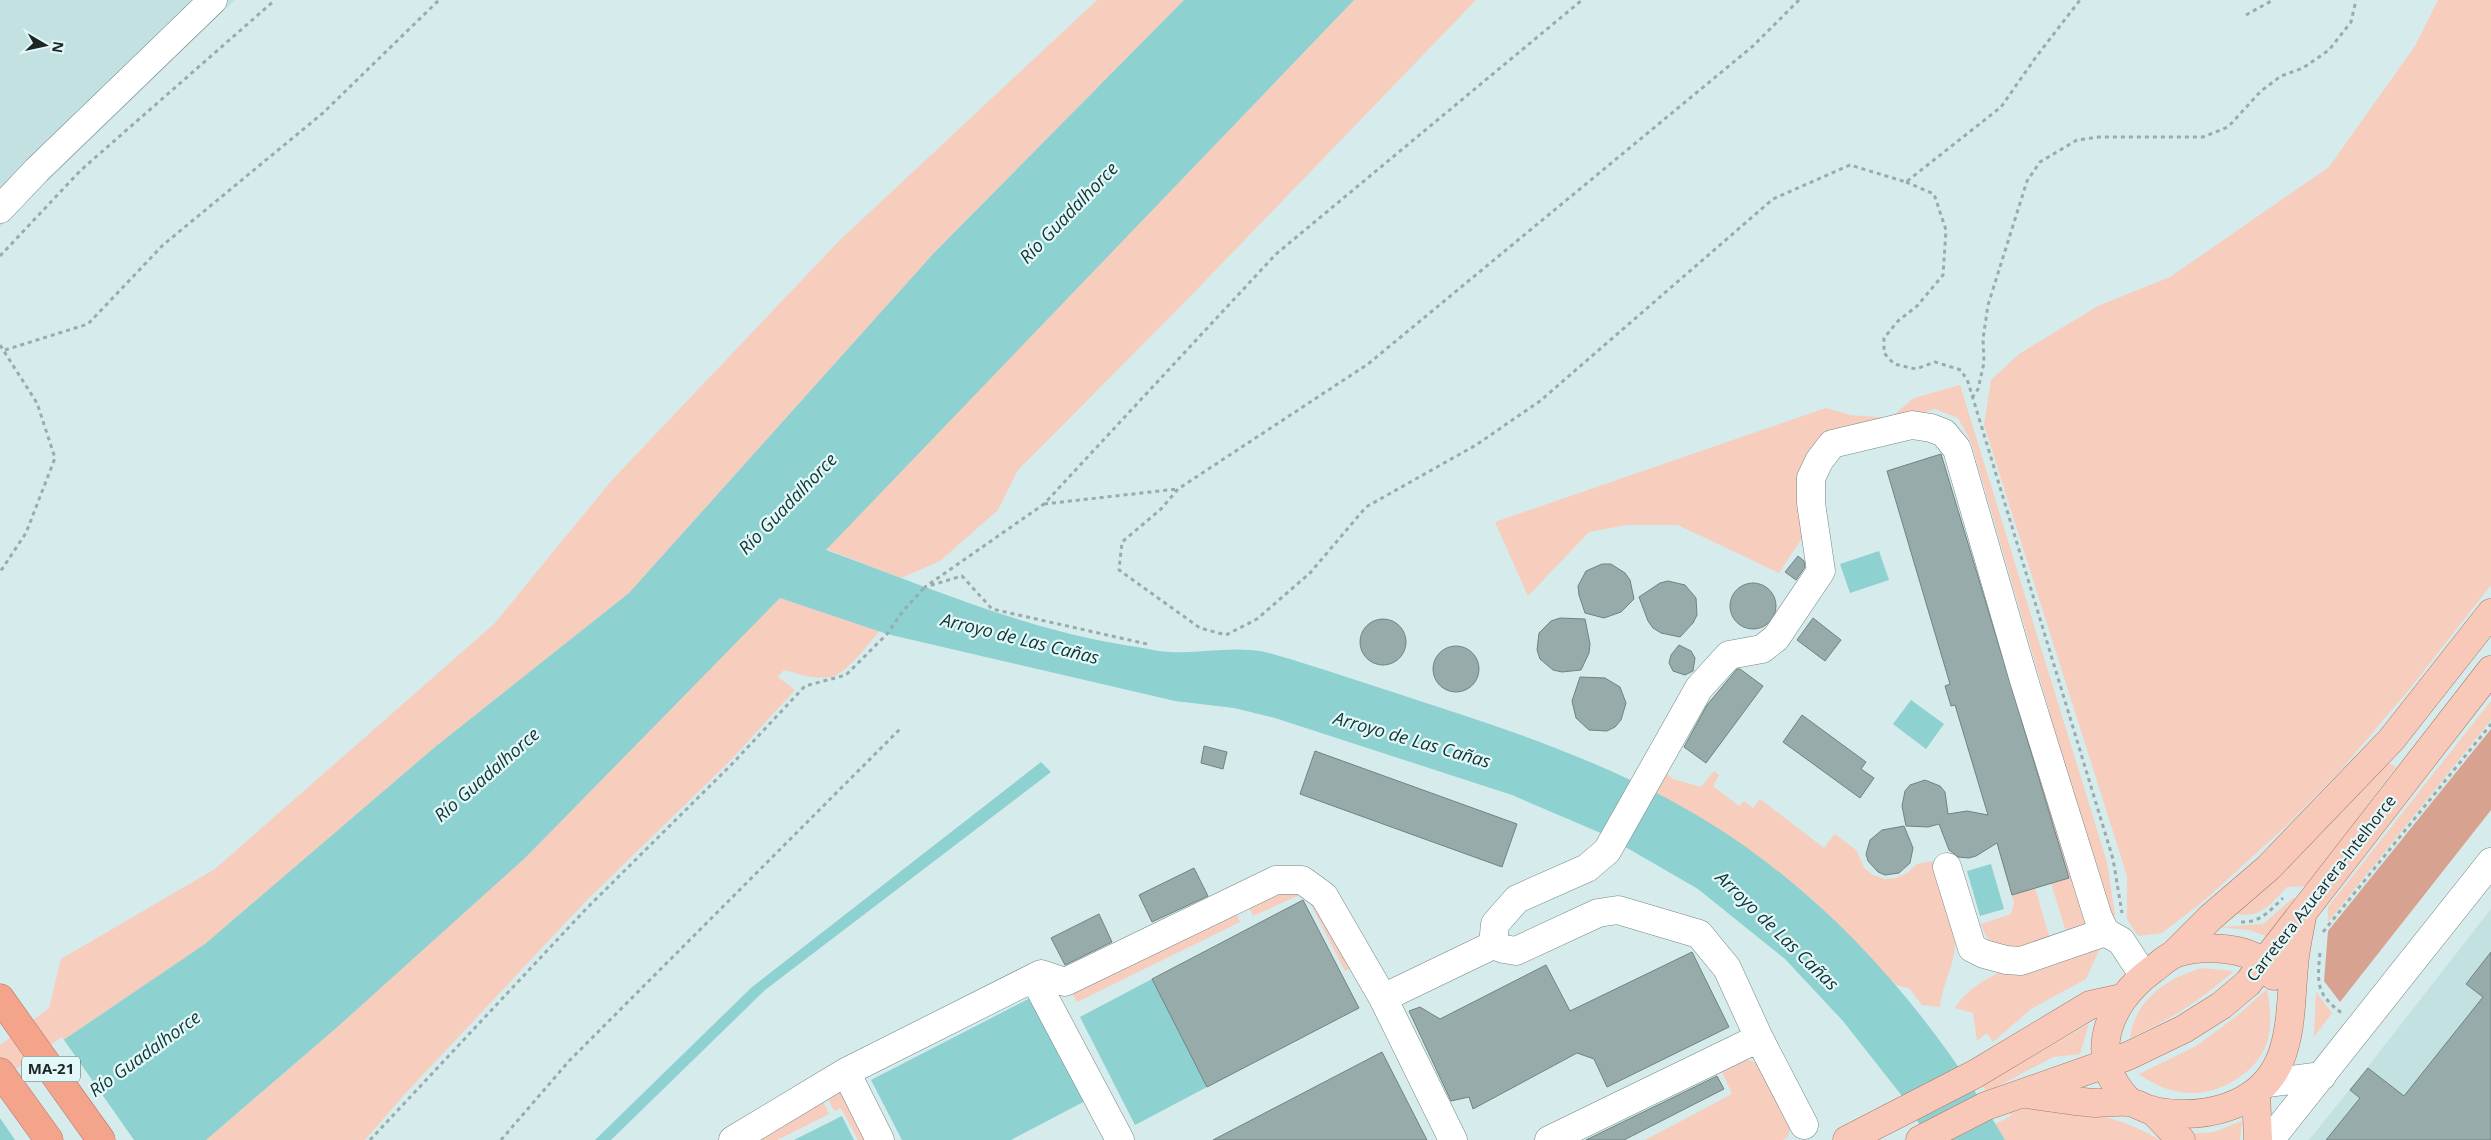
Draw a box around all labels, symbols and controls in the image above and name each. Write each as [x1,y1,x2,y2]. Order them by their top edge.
north arrow [20,20,70,70]
text: N [48,40,69,54]
water label: Río Guadalhorce [1014,156,1123,268]
water label: Río Guadalhorce [733,447,842,559]
water label: Arroyo de Las Cañas [937,606,1102,669]
water label: Arroyo de Las Cañas [1329,705,1494,773]
water label: Río Guadalhorce [429,722,544,827]
street label: Carretera Azucarera-Intelhorce [2241,790,2401,986]
water label: Arroyo de Las Cañas [1710,864,1844,995]
water label: Río Guadalhorce [84,1005,205,1102]
road number: MA-21 [22,1056,80,1082]

